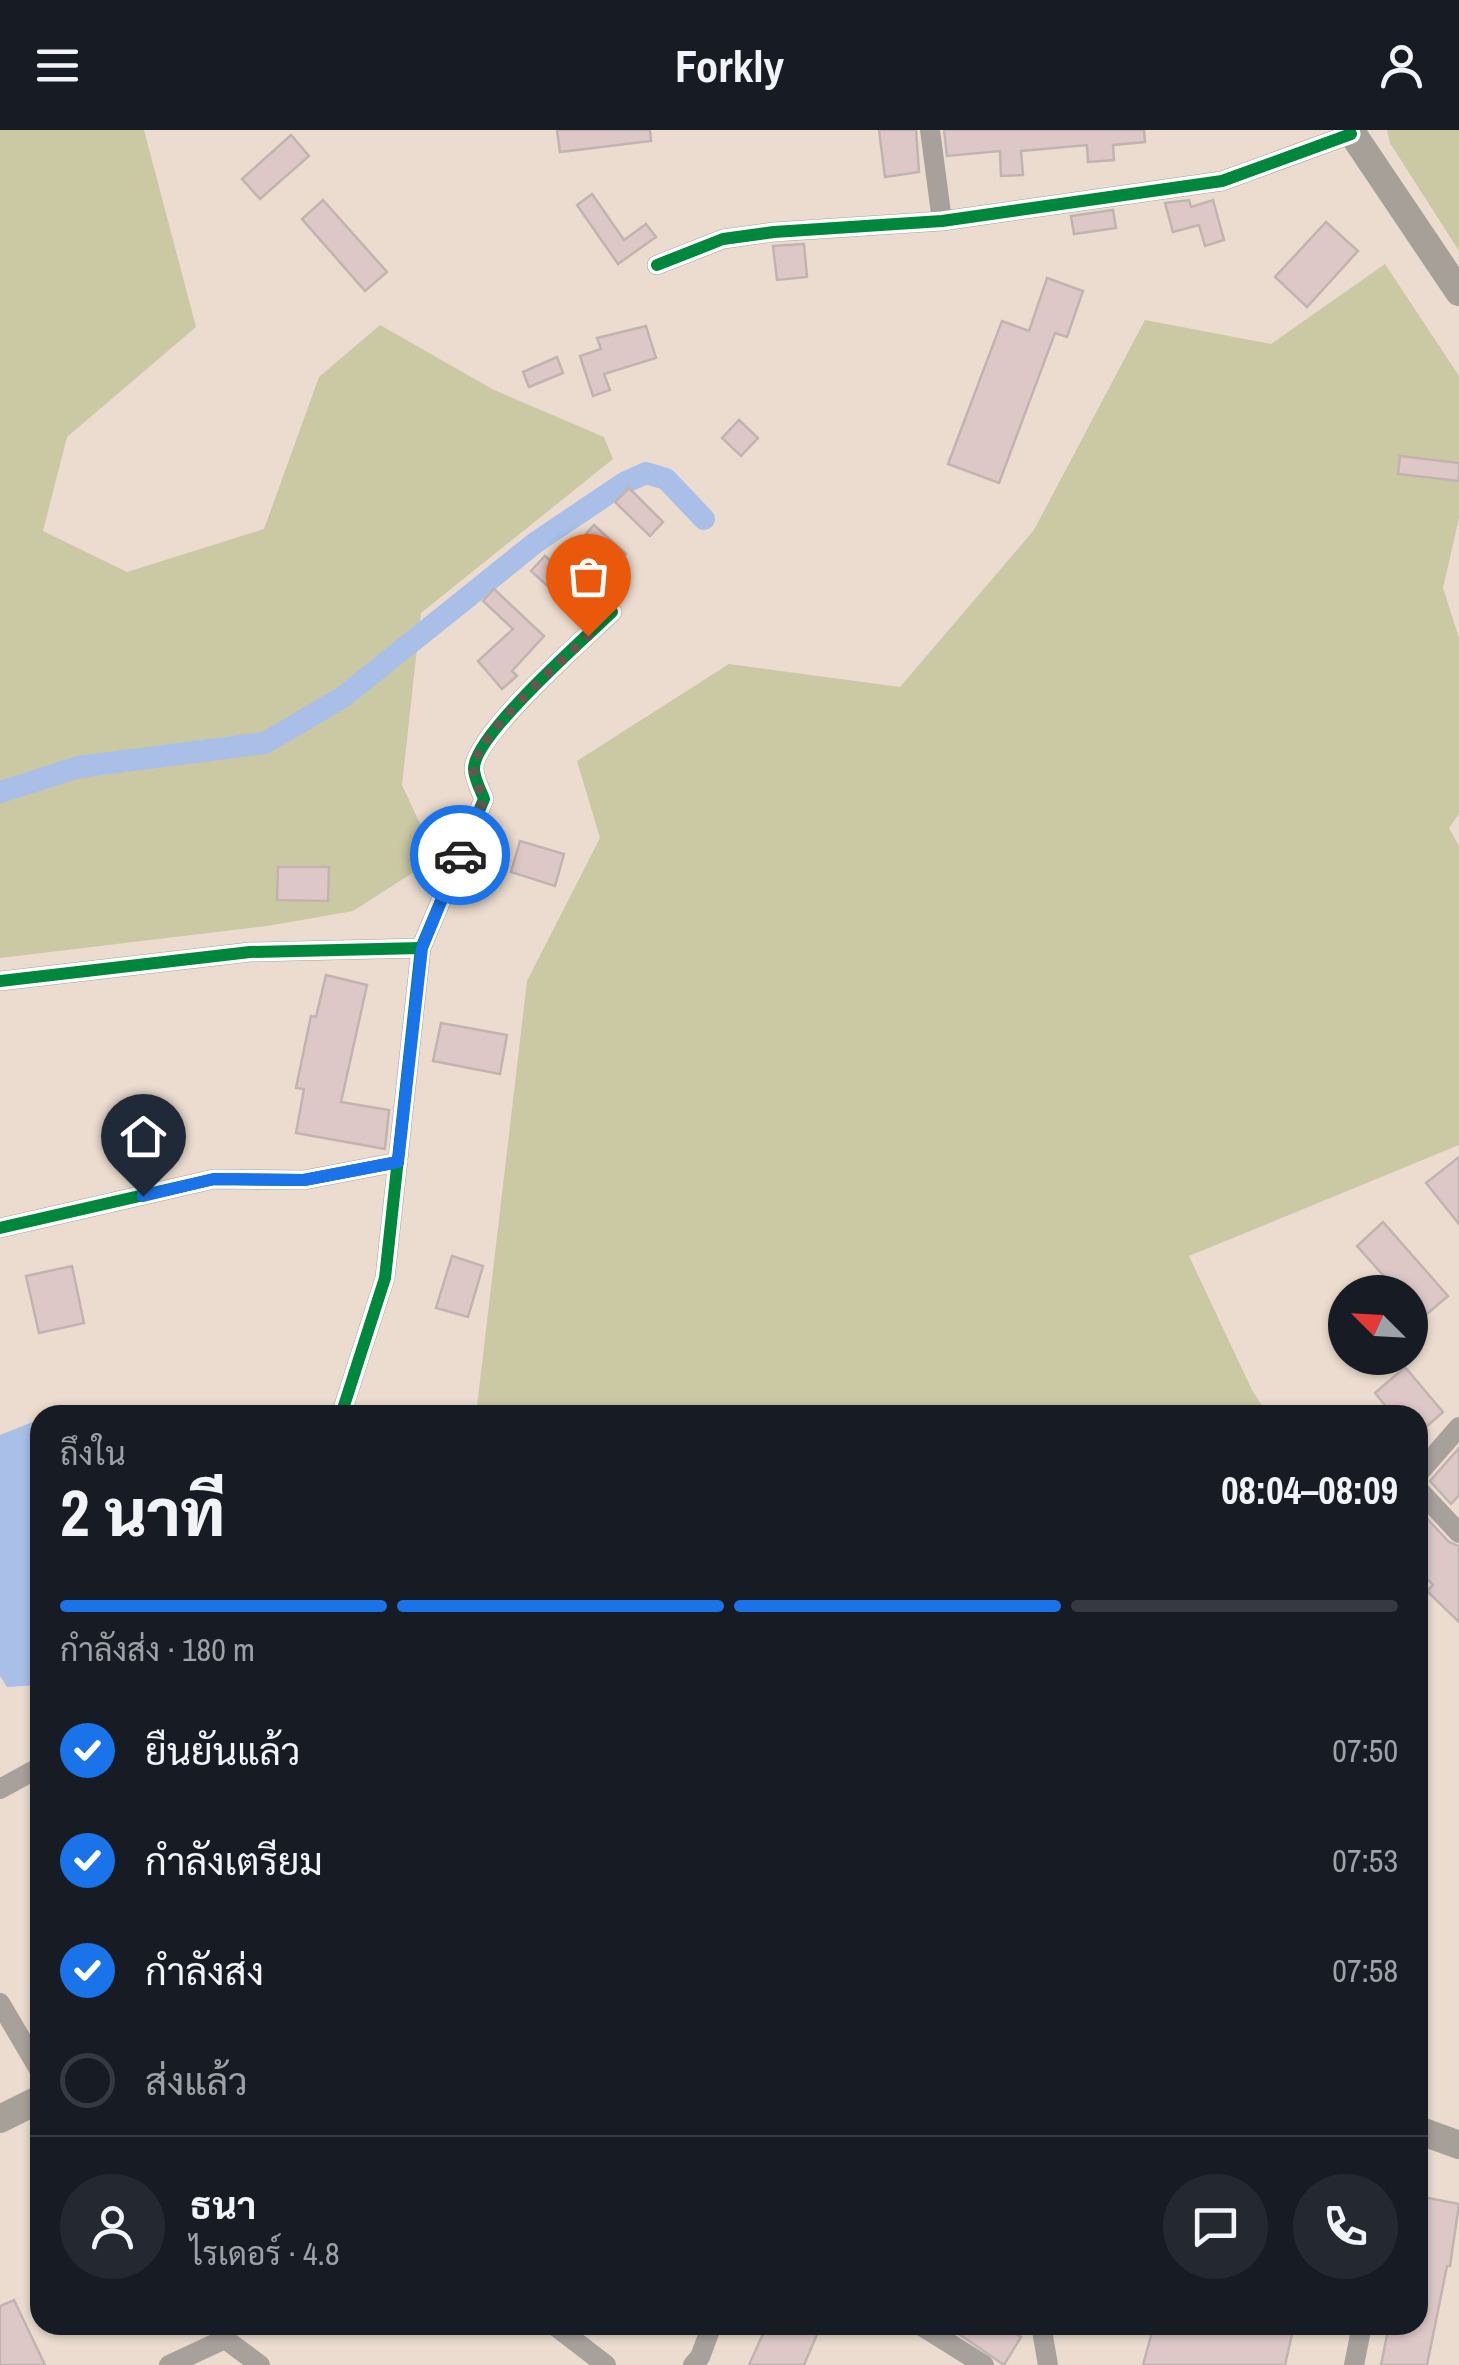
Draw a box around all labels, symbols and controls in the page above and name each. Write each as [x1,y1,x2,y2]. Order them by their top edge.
text: Forkly [675,35,784,96]
icon: menu [30,38,85,93]
icon: person [1374,38,1429,93]
pin [546,534,631,637]
icon: bag [561,549,616,604]
courier [410,805,510,905]
icon: car [433,828,488,883]
pin [101,1094,186,1197]
icon: home [116,1109,171,1164]
north arrow [1328,1275,1428,1375]
map controls [1328,1275,1428,1375]
text: ถึงใน [60,1432,126,1475]
text: 08:04–08:09 [1221,1465,1398,1516]
text: 2 นาที [60,1469,225,1556]
text: กำลังส่ง · 180 m [60,1628,255,1671]
icon: check [60,1723,115,1778]
text: ยืนยันแล้ว [145,1726,300,1777]
text: 07:50 [1332,1729,1398,1772]
icon: check [60,1833,115,1888]
text: กำลังเตรียม [145,1836,323,1887]
text: 07:53 [1332,1839,1398,1882]
icon: check [60,1943,115,1998]
text: กำลังส่ง [145,1946,264,1997]
text: 07:58 [1332,1949,1398,1992]
text: ส่งแล้ว [145,2056,248,2107]
button: person [60,2174,165,2279]
button: chat [1163,2174,1268,2279]
button: phone [1293,2174,1398,2279]
text: ธนา [190,2180,256,2231]
text: ไรเดอร์ · 4.8 [190,2232,339,2275]

